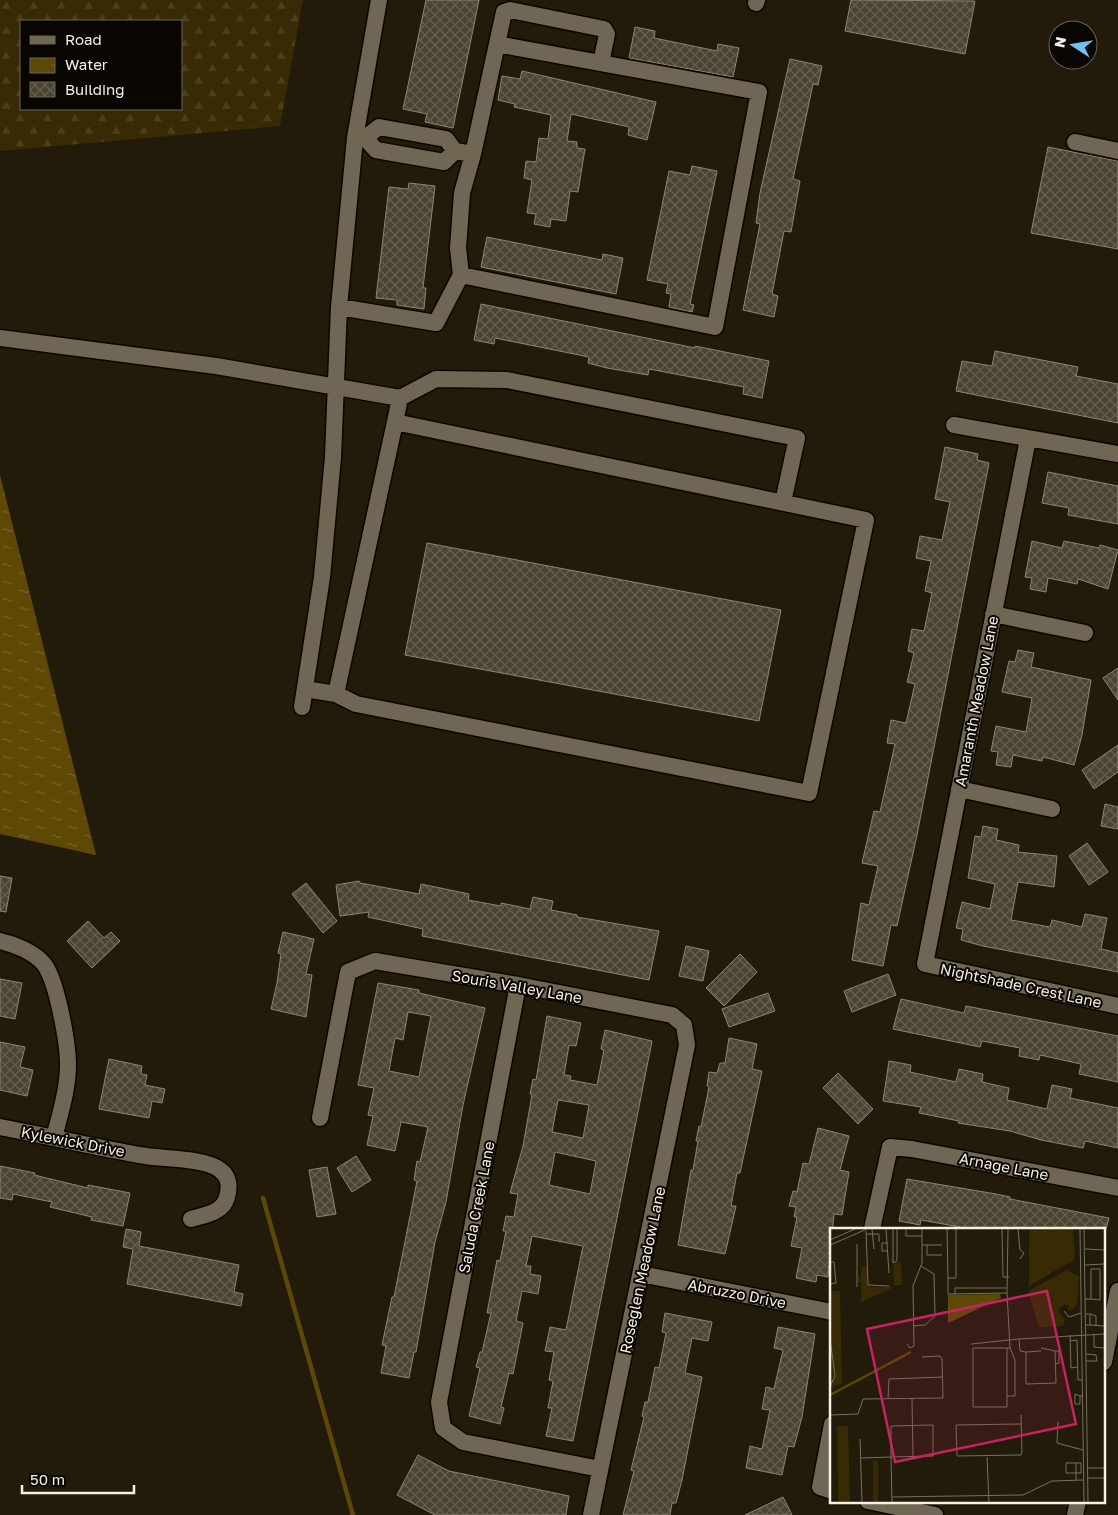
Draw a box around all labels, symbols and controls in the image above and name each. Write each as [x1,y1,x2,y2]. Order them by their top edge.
legend [20,20,182,110]
north arrow [1048,20,1098,70]
text: Road [65,30,102,48]
text: N [1050,35,1069,49]
text: Water [65,55,108,73]
text: Building [65,80,125,98]
street label: Amaranth Meadow Lane [951,614,1001,788]
street label: Nightshade Crest Lane [939,959,1104,1011]
street label: Souris Valley Lane [450,966,584,1006]
street label: Kylewick Drive [20,1122,127,1160]
street label: Saluda Creek Lane [454,1139,498,1275]
street label: Arnage Lane [958,1149,1050,1184]
street label: Roseglen Meadow Lane [615,1184,669,1355]
inset map [830,1228,1106,1502]
street label: Abruzzo Drive [686,1275,788,1311]
scale bar [22,1462,135,1494]
text: 50 m [30,1470,65,1488]

